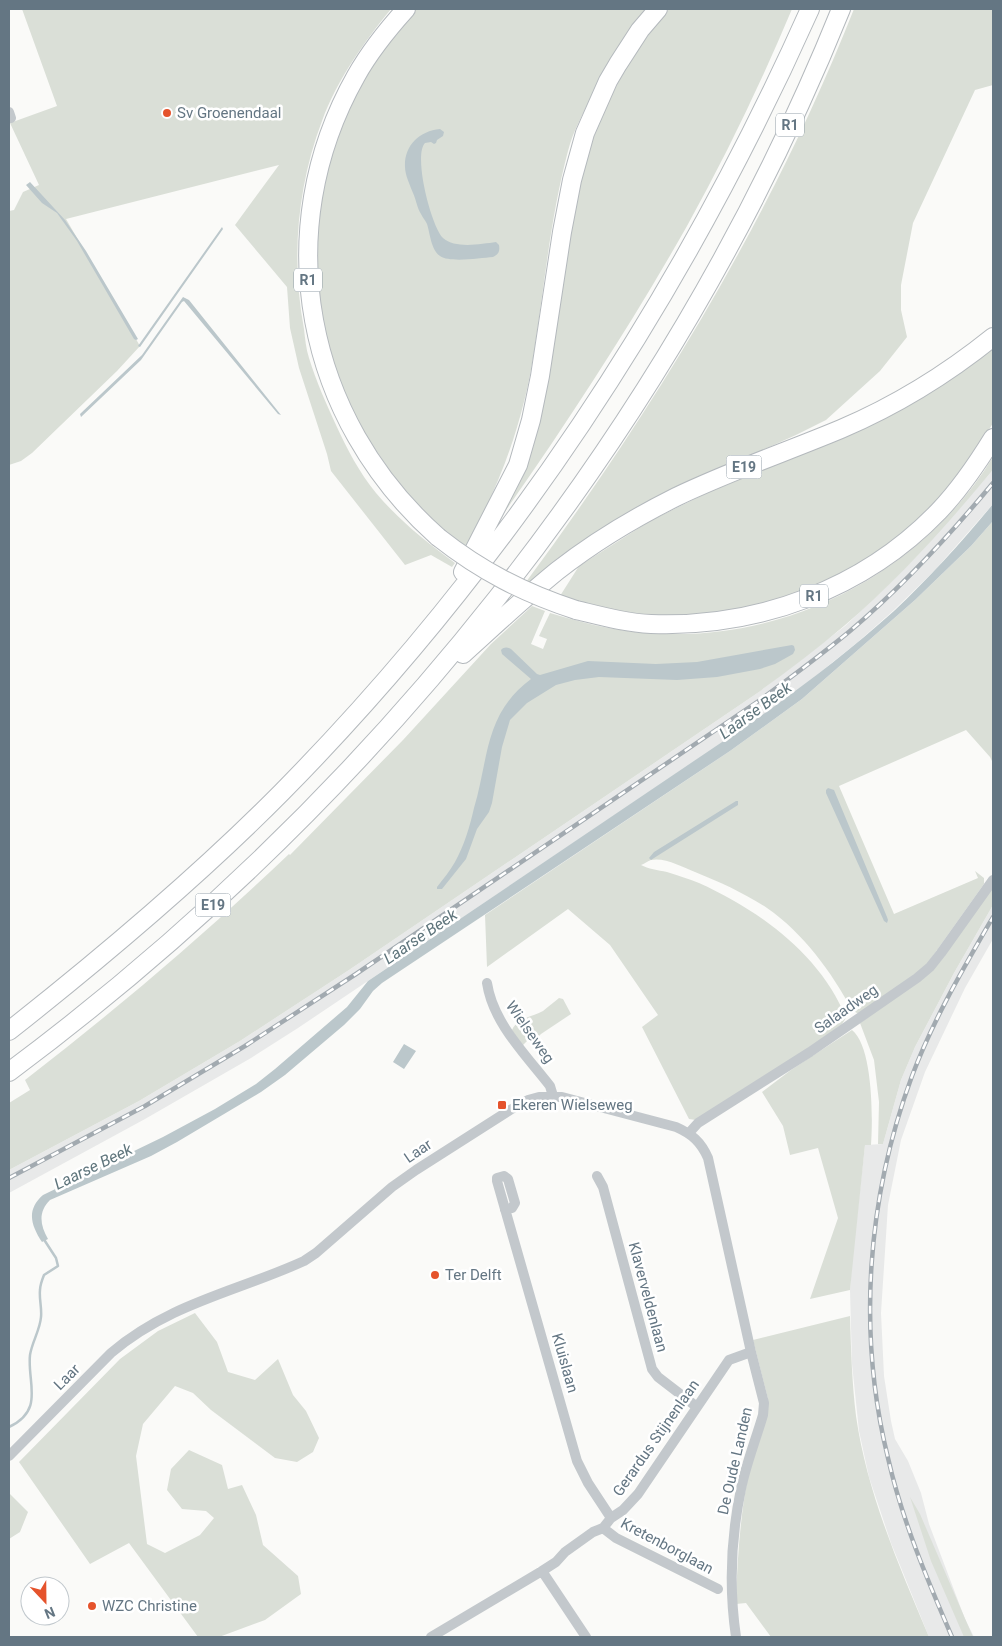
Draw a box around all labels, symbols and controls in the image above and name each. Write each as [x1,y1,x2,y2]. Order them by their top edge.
place label: Sv Groenendaal [177,104,282,122]
marker: Sv Groenendaal [161,107,173,119]
road number: R1 [776,114,804,136]
road number: R1 [294,268,322,292]
road number: E19 [726,456,762,478]
road number: R1 [800,584,828,608]
water label: Laarse Beek [715,677,796,743]
road number: E19 [196,894,230,916]
water label: Laarse Beek [380,904,462,968]
street label: Salaadweg [811,981,881,1037]
street label: Wielseweg [502,997,558,1067]
place label: Ekeren Wielseweg [512,1096,633,1114]
marker: Ekeren Wielseweg [496,1099,508,1111]
street label: Laar [401,1135,435,1167]
water label: Laarse Beek [51,1139,136,1194]
street label: Klaverveldenlaan [625,1240,671,1354]
place label: Ter Delft [445,1266,502,1284]
marker: Ter Delft [429,1269,441,1281]
street label: Kluislaan [548,1331,582,1395]
street label: Laar [50,1360,84,1394]
street label: Gerardus Stijnenlaan [609,1376,703,1500]
street label: De Oude Landen [714,1406,756,1516]
street label: Kretenborglaan [618,1514,716,1578]
north arrow [20,1576,70,1626]
place label: WZC Christine [102,1597,197,1615]
marker: WZC Christine [86,1600,98,1612]
text: N [42,1604,57,1622]

